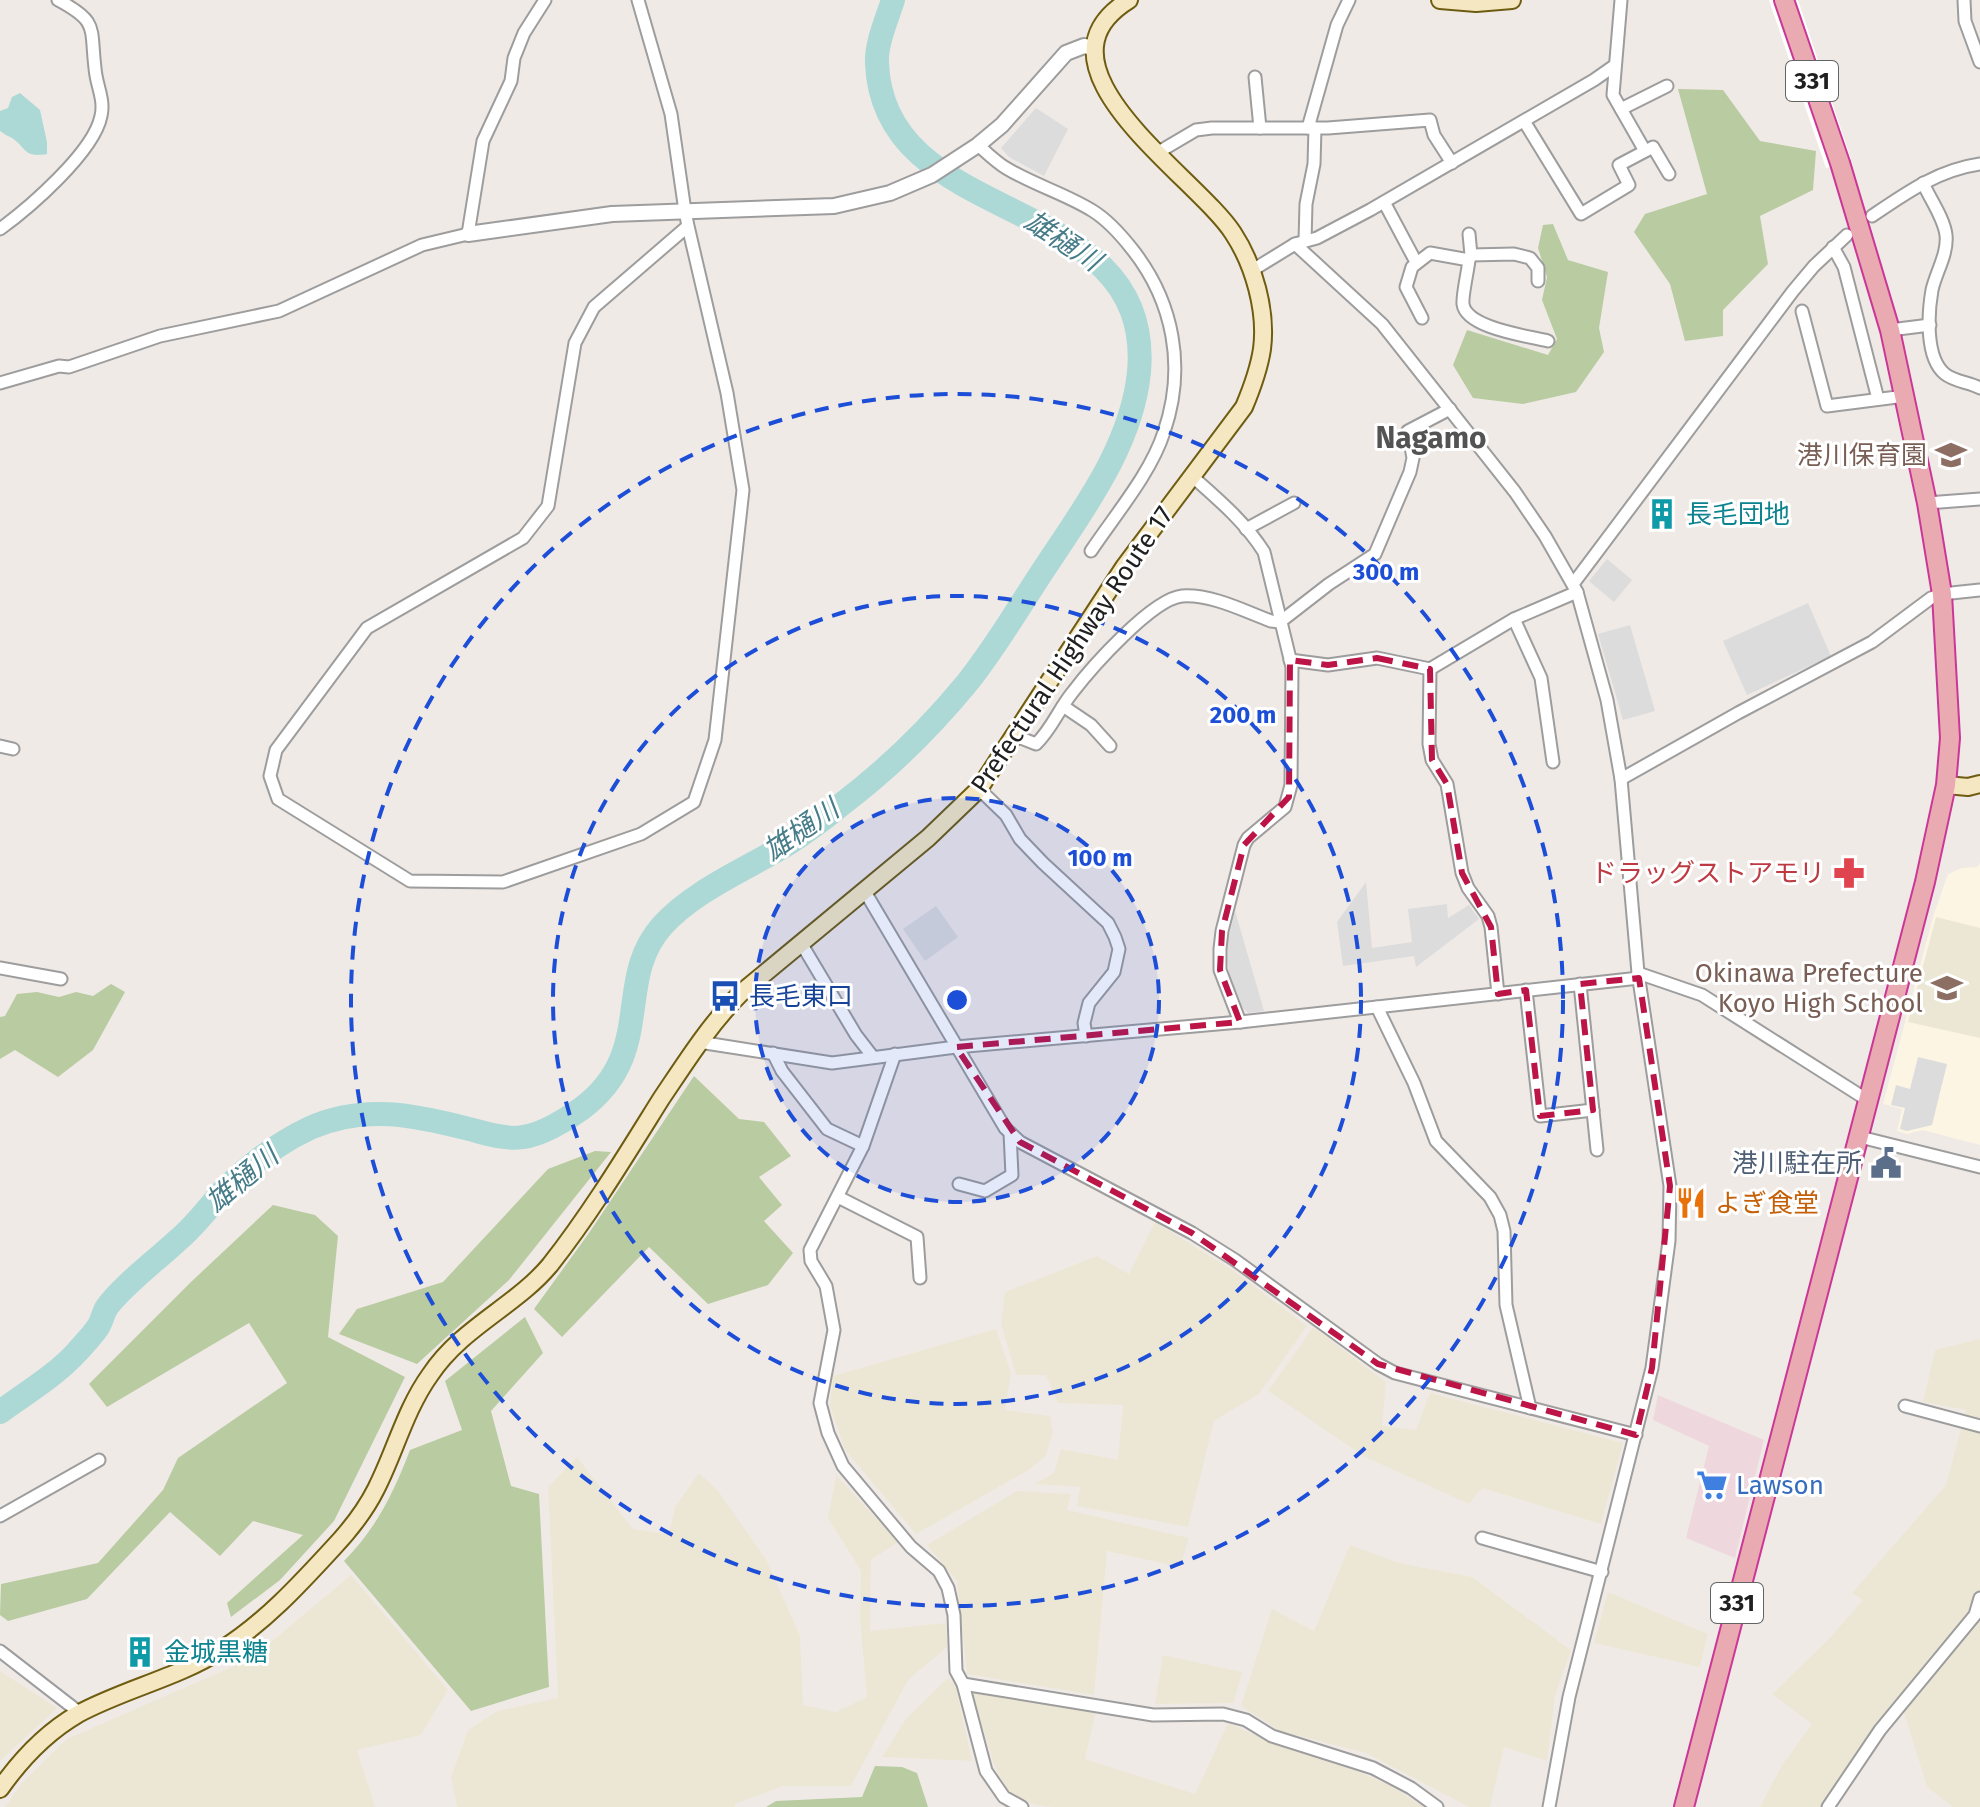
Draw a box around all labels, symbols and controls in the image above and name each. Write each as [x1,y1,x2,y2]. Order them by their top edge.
road number: 331 [1786,61,1838,101]
water label: 雄樋川 [1019,204,1110,279]
district label: Nagamo [1375,420,1487,456]
school or university icon: 港川保育園 [1934,438,1968,472]
place label: 港川保育園 [1797,440,1927,471]
building icon: 長毛団地 [1645,497,1679,531]
place label: 長毛団地 [1686,499,1790,530]
street label: Prefectural Highway Route 17 [964,501,1180,799]
text: 300 m [1352,558,1419,586]
text: 200 m [1210,701,1276,729]
water label: 雄樋川 [757,791,847,868]
text: 100 m [1067,844,1133,872]
pharmacy icon: ドラッグストアモリ [1832,856,1866,890]
place label: ドラッグストアモリ [1591,858,1825,889]
place label: Okinawa Prefecture Koyo High School [1695,958,1923,1019]
school or university icon: Okinawa Prefecture Koyo High School [1930,971,1964,1005]
bus stop icon: 長毛東口 [708,979,742,1013]
place label: 長毛東口 [749,981,853,1012]
centre of rings [943,986,971,1014]
water label: 雄樋川 [199,1137,287,1219]
public building icon: 港川駐在所 [1869,1146,1903,1180]
place label: 港川駐在所 [1732,1148,1862,1179]
restaurant icon: よぎ食堂 [1674,1186,1708,1220]
place label: よぎ食堂 [1715,1188,1819,1219]
supermarket icon: Lawson [1695,1468,1729,1502]
place label: Lawson [1736,1470,1824,1501]
road number: 331 [1711,1583,1763,1623]
building icon: 金城黒糖 [123,1635,157,1669]
place label: 金城黒糖 [164,1637,268,1668]

